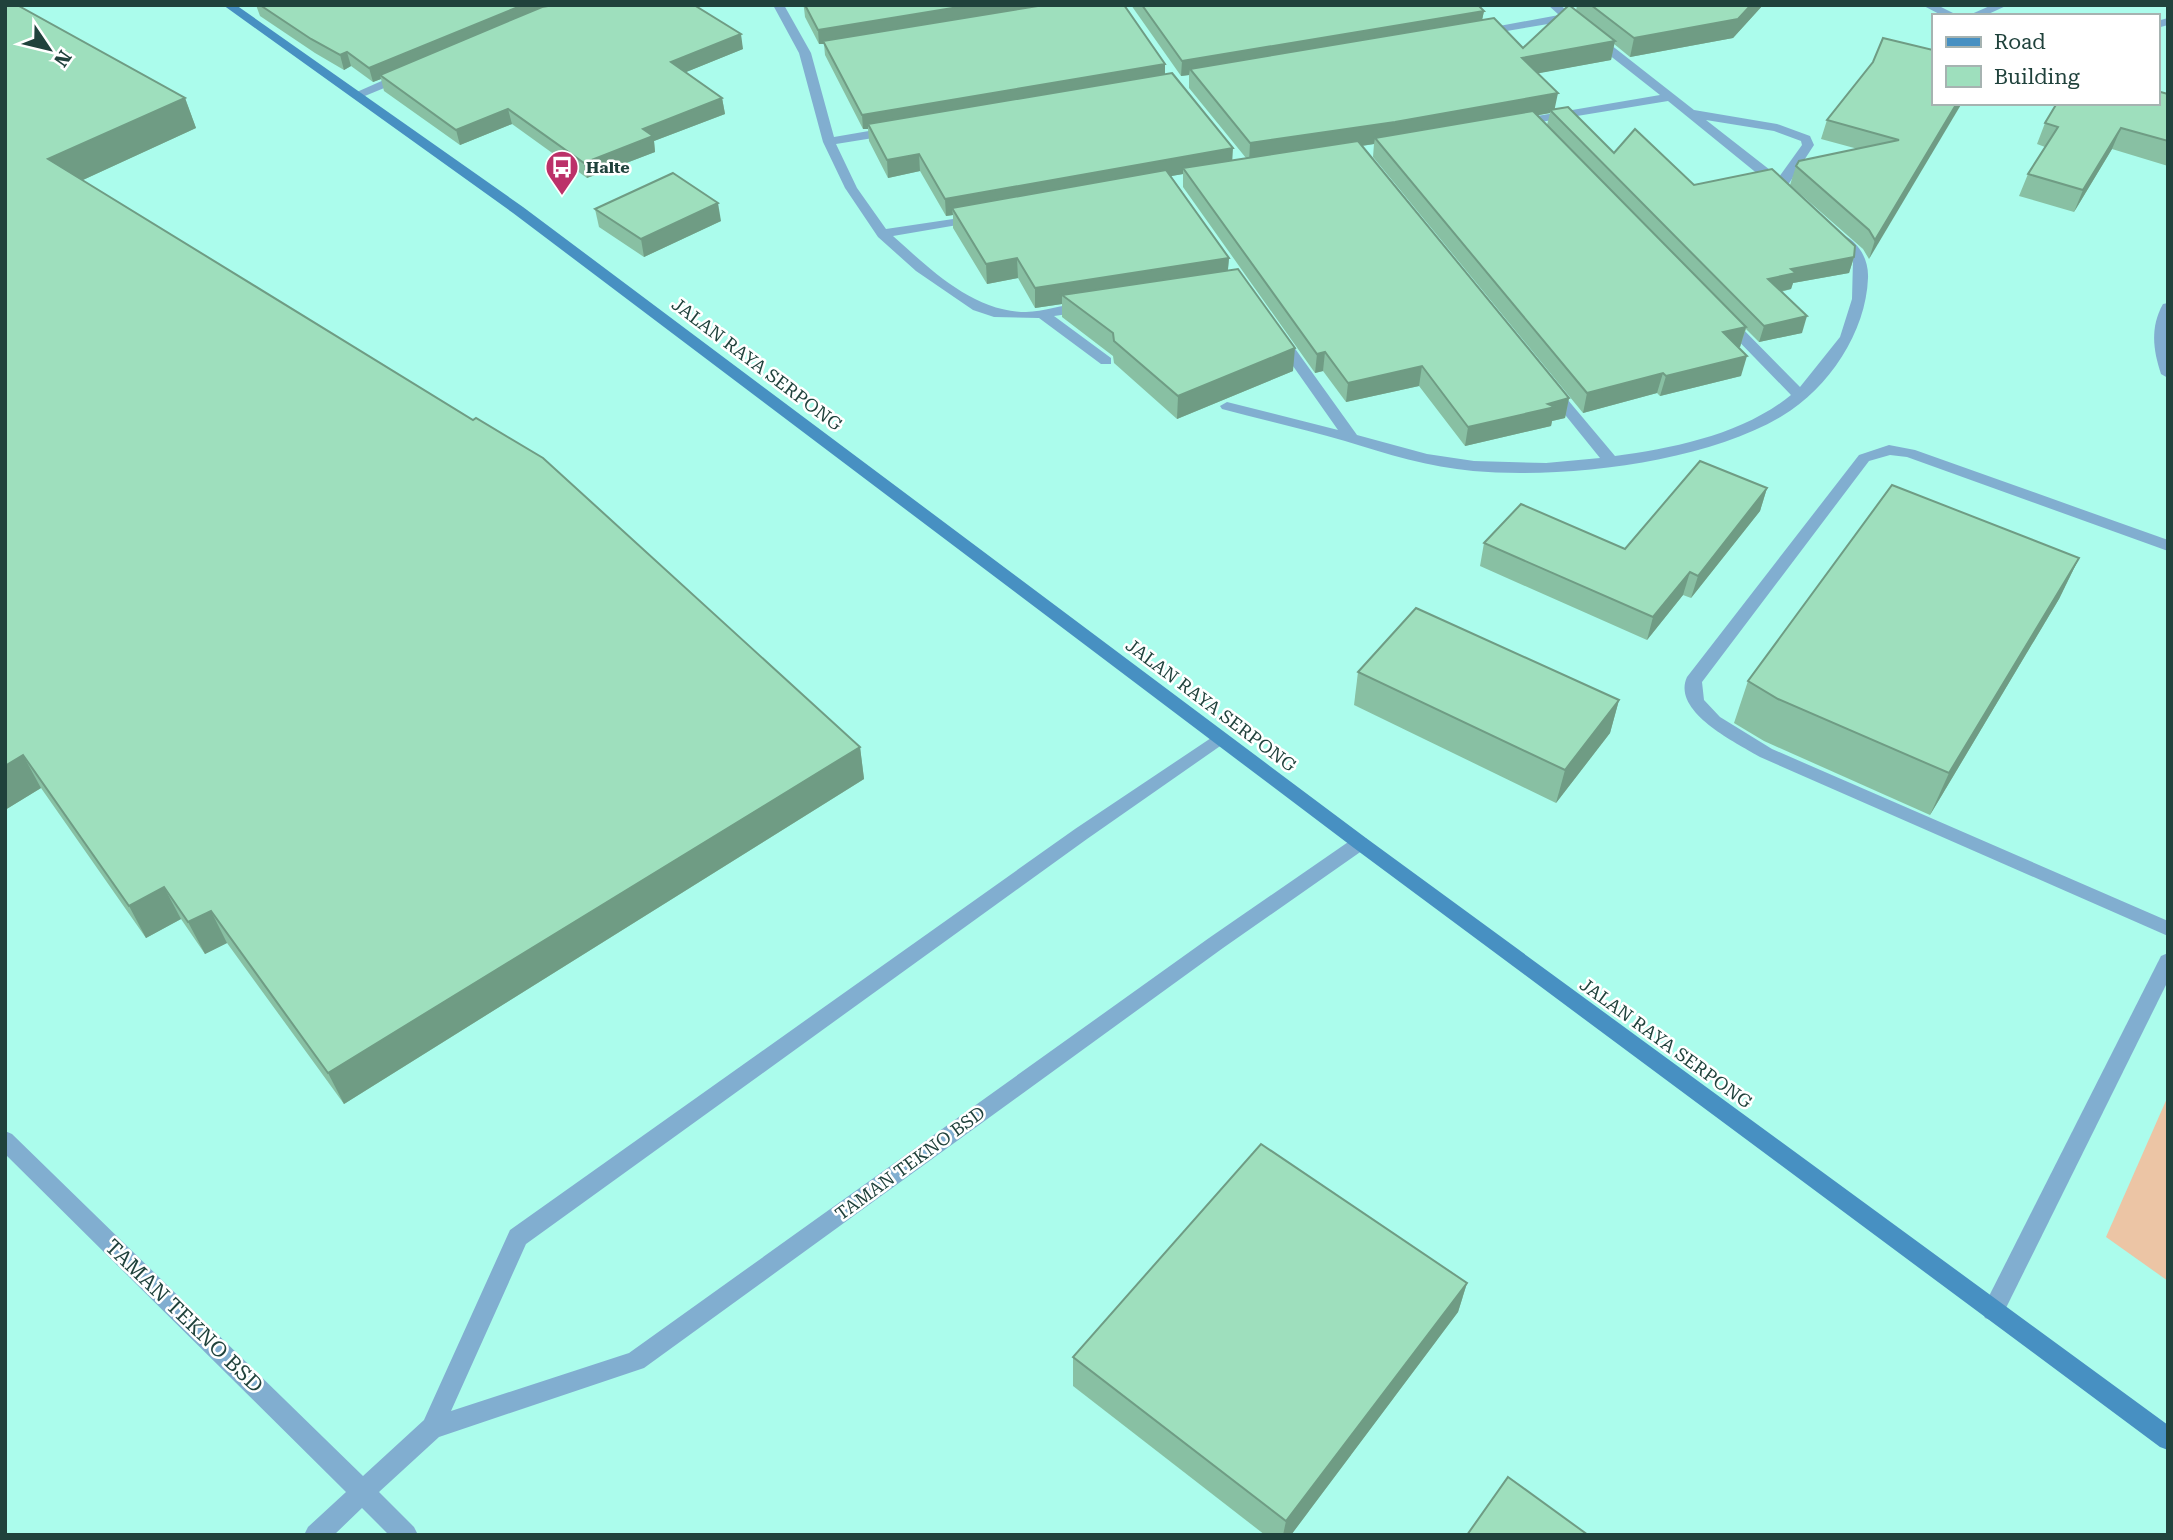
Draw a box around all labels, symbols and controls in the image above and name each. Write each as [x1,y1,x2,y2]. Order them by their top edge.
north arrow [14,14,84,84]
legend [1932,14,2159,105]
text: Road [1994,30,2046,54]
text: N [49,46,76,71]
text: Building [1994,65,2080,89]
bus stop icon: Halte [543,148,581,197]
place label: Halte [586,158,630,177]
street label: JALAN RAYA SERPONG [668,293,846,435]
street label: JALAN RAYA SERPONG [1122,634,1300,776]
street label: JALAN RAYA SERPONG [1576,973,1756,1113]
street label: TAMAN TEKNO BSD [831,1102,989,1224]
street label: TAMAN TEKNO BSD [100,1234,268,1398]

